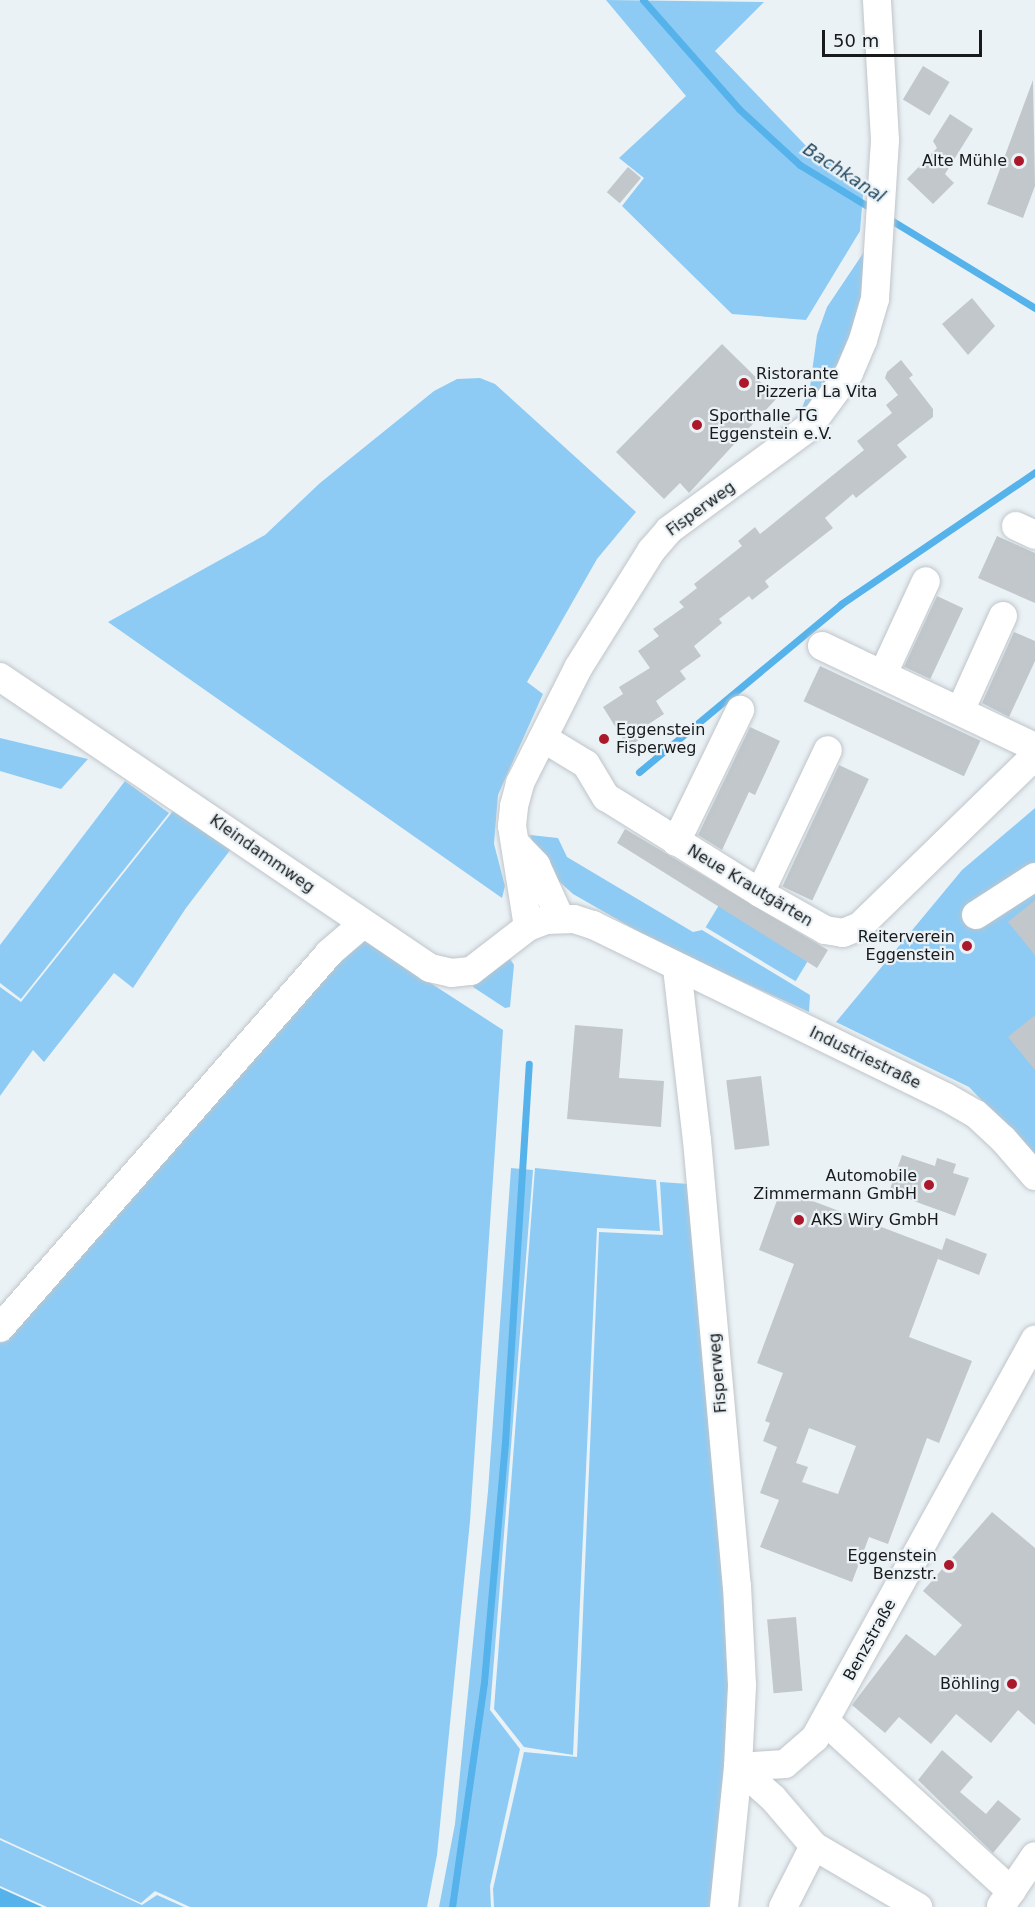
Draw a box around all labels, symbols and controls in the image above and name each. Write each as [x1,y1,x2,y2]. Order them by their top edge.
scale bar [825,18,986,56]
text: 50 m [833,30,879,51]
water label: Bachkanal [799,138,889,208]
place label: Alte Mühle [922,151,1007,171]
marker: Alte Mühle [1012,154,1026,168]
place label: Ristorante Pizzeria La Vita [756,364,877,402]
marker: Ristorante Pizzeria La Vita [737,376,751,390]
place label: Sporthalle TG Eggenstein e.V. [709,406,832,444]
marker: Sporthalle TG Eggenstein e.V. [690,418,704,432]
street label: Fisperweg [663,478,739,540]
place label: Eggenstein Fisperweg [616,720,705,758]
marker: Eggenstein Fisperweg [597,732,611,746]
street label: Kleindammweg [206,811,318,897]
street label: Neue Krautgärten [684,841,816,931]
place label: Reiterverein Eggenstein [858,927,955,965]
marker: Reiterverein Eggenstein [960,939,974,953]
street label: Industriestraße [806,1023,924,1093]
place label: Automobile Zimmermann GmbH [753,1166,917,1204]
marker: Automobile Zimmermann GmbH [922,1178,936,1192]
place label: AKS Wiry GmbH [811,1210,939,1230]
marker: AKS Wiry GmbH [792,1213,806,1227]
street label: Fisperweg [705,1332,731,1414]
place label: Eggenstein Benzstr. [848,1546,937,1584]
marker: Eggenstein Benzstr. [942,1558,956,1572]
street label: Benzstraße [840,1596,900,1684]
place label: Böhling [940,1674,1000,1694]
marker: Böhling [1005,1677,1019,1691]

